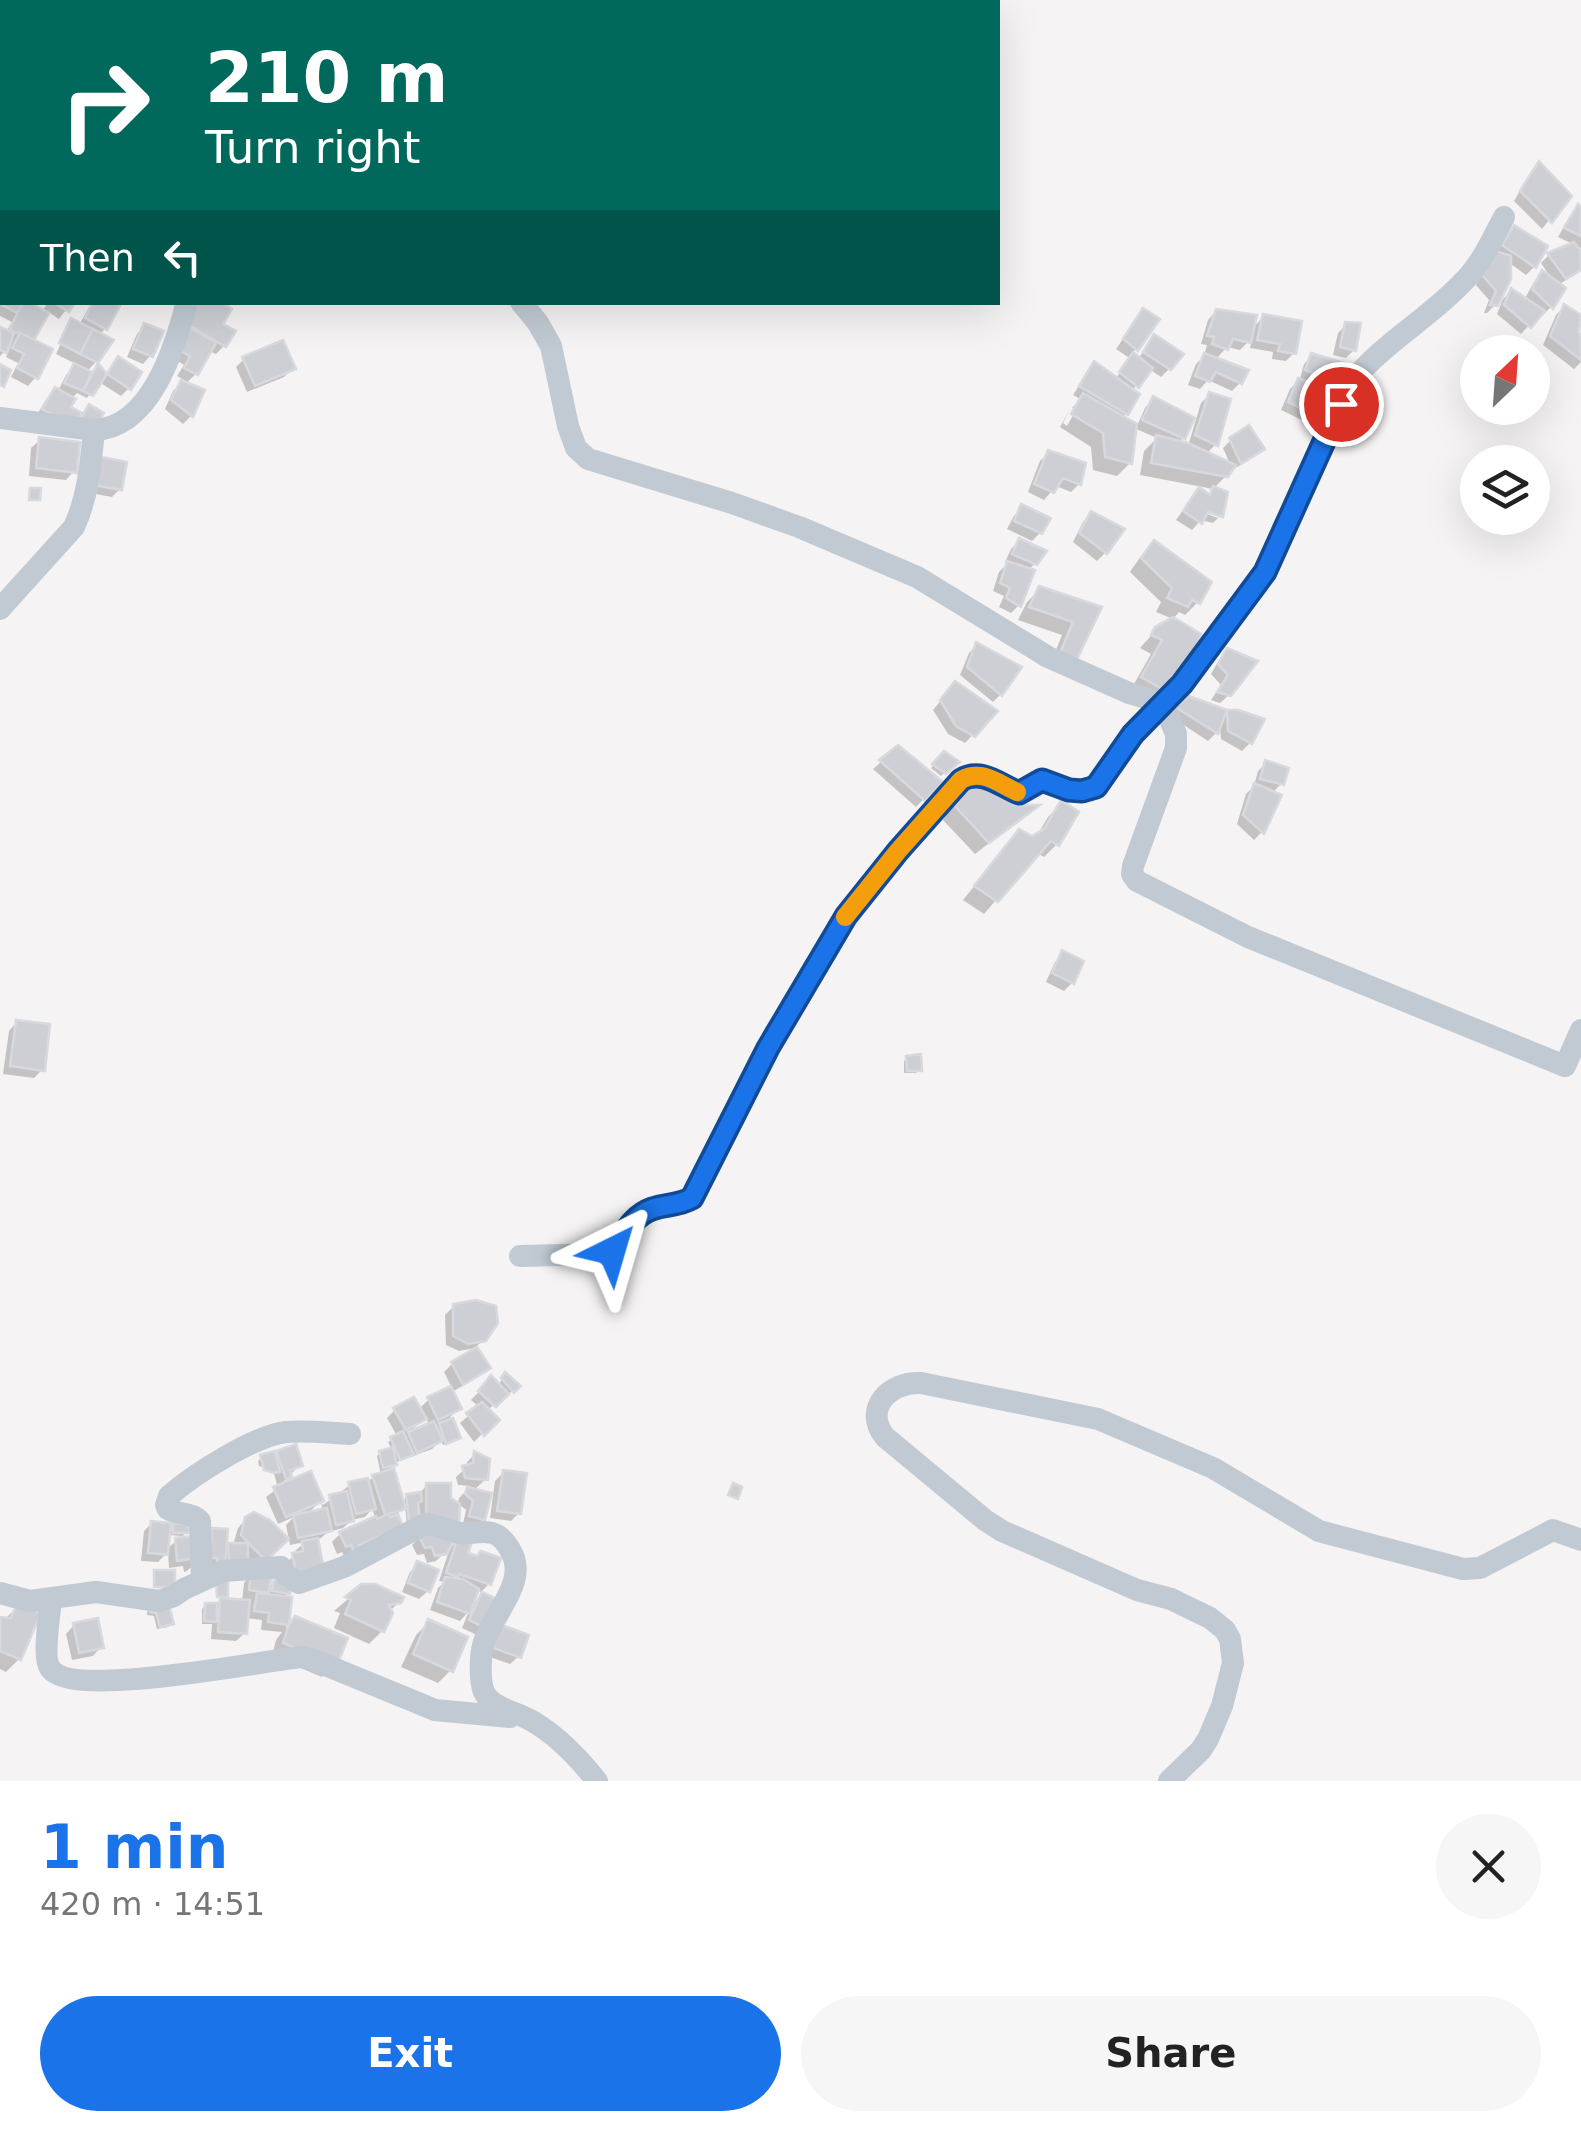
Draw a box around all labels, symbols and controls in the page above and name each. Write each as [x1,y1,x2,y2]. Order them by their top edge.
text: 210 m [205,37,448,119]
icon: right [40,40,170,170]
text: Turn right [205,121,420,174]
icon: left [155,230,210,285]
text: Then [40,236,135,280]
north arrow [1460,335,1550,425]
map controls [1460,335,1550,535]
pin [1299,362,1384,447]
icon: arrive [1314,377,1369,432]
button: layers [1460,445,1550,535]
position arrow [560,1199,664,1303]
text: 1 min [40,1812,228,1882]
button: close [1436,1814,1541,1919]
text: 420 m · 14:51 [40,1885,265,1923]
button: Exit [40,1996,781,2111]
button: Share [801,1996,1541,2111]

